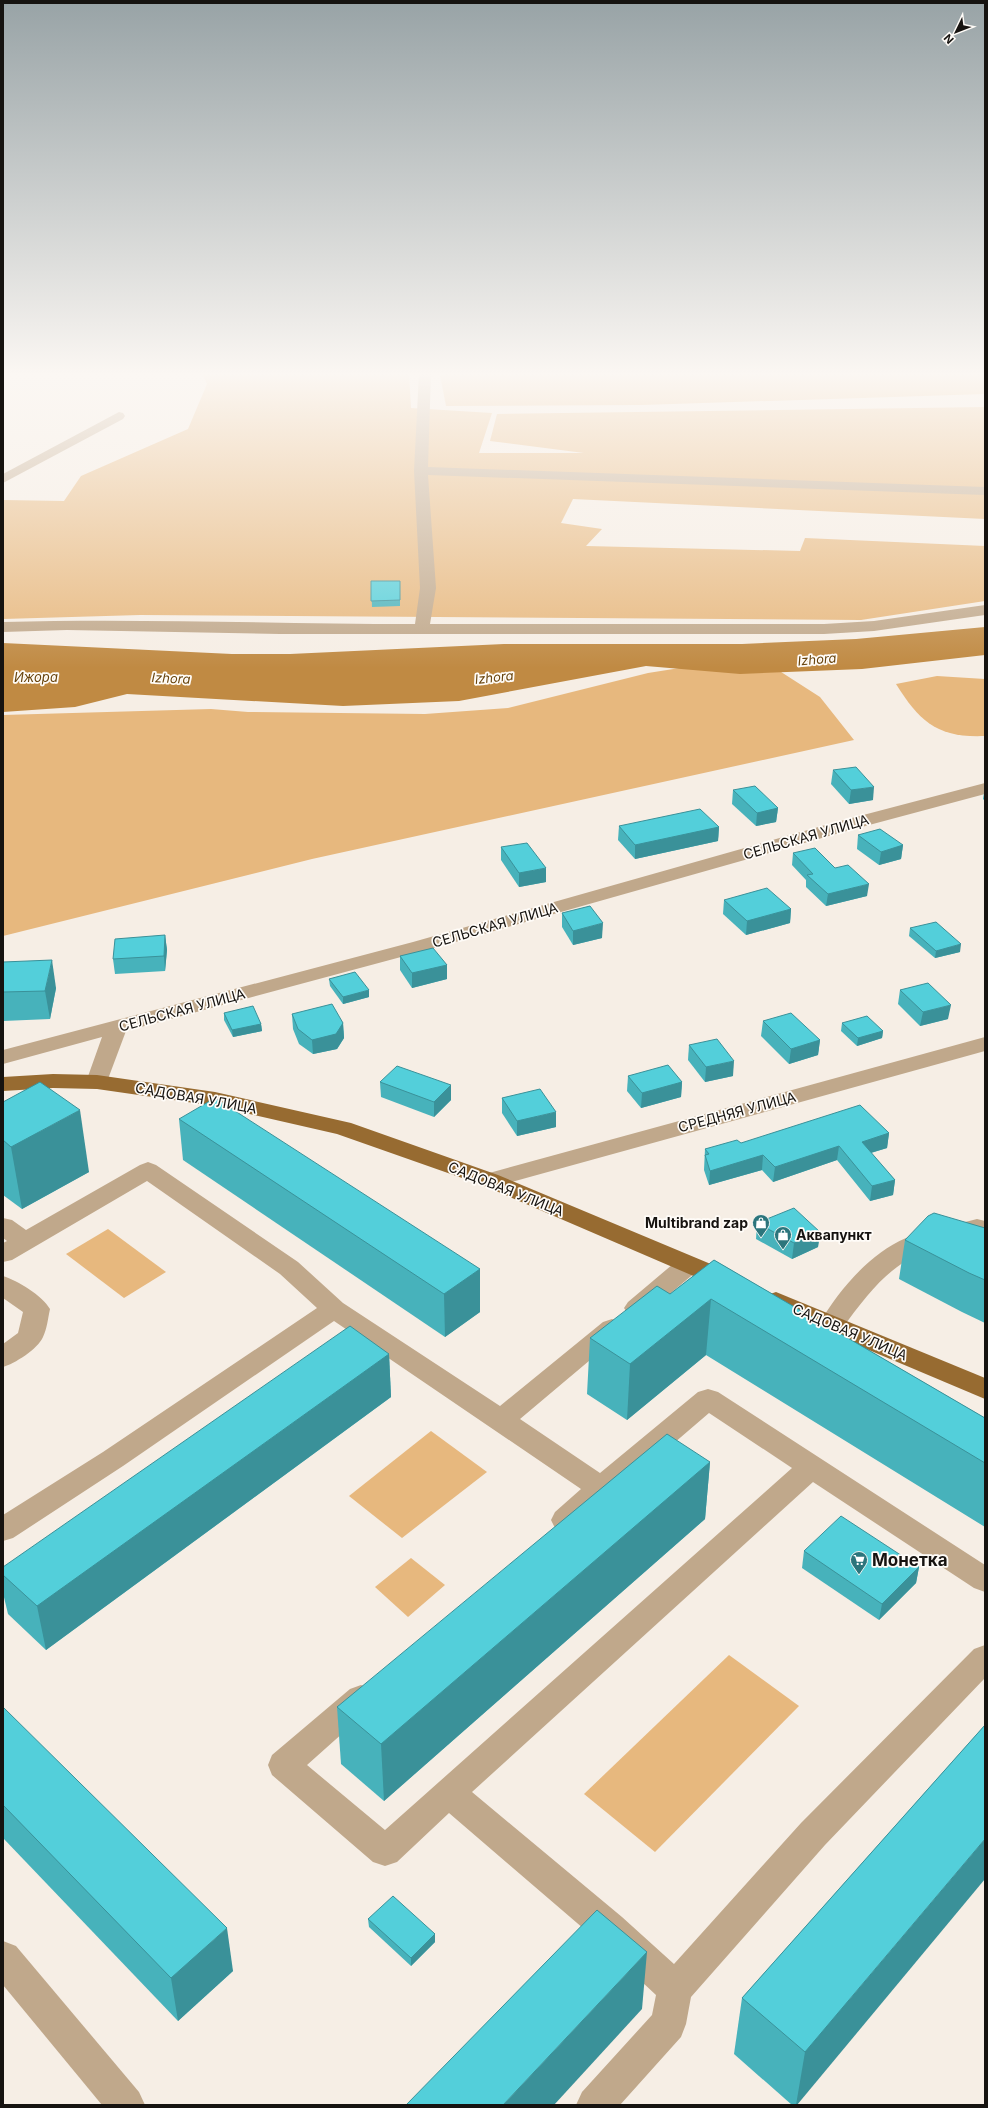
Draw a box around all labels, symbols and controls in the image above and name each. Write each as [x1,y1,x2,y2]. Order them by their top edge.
north arrow [936,12,976,52]
text: N [941,31,957,47]
water label: Izhora [797,649,837,669]
water label: Izhora [474,667,514,687]
water label: Ижора [14,669,58,685]
water label: Izhora [151,669,191,687]
street label: СЕЛЬСКАЯ УЛИЦА [741,810,871,863]
street label: СЕЛЬСКАЯ УЛИЦА [430,898,560,951]
street label: СЕЛЬСКАЯ УЛИЦА [117,984,247,1035]
street label: САДОВАЯ УЛИЦА [134,1078,259,1117]
street label: СРЕДНЯЯ УЛИЦА [676,1088,798,1135]
street label: САДОВАЯ УЛИЦА [446,1158,567,1220]
shop icon: Multibrand zap [751,1213,771,1238]
place label: Multibrand zap [645,1214,748,1231]
shop icon: Аквапункт [773,1225,793,1250]
place label: Аквапункт [796,1226,872,1243]
street label: САДОВАЯ УЛИЦА [790,1300,910,1364]
supermarket icon: Монетка [849,1550,869,1575]
place label: Монетка [872,1550,948,1570]

